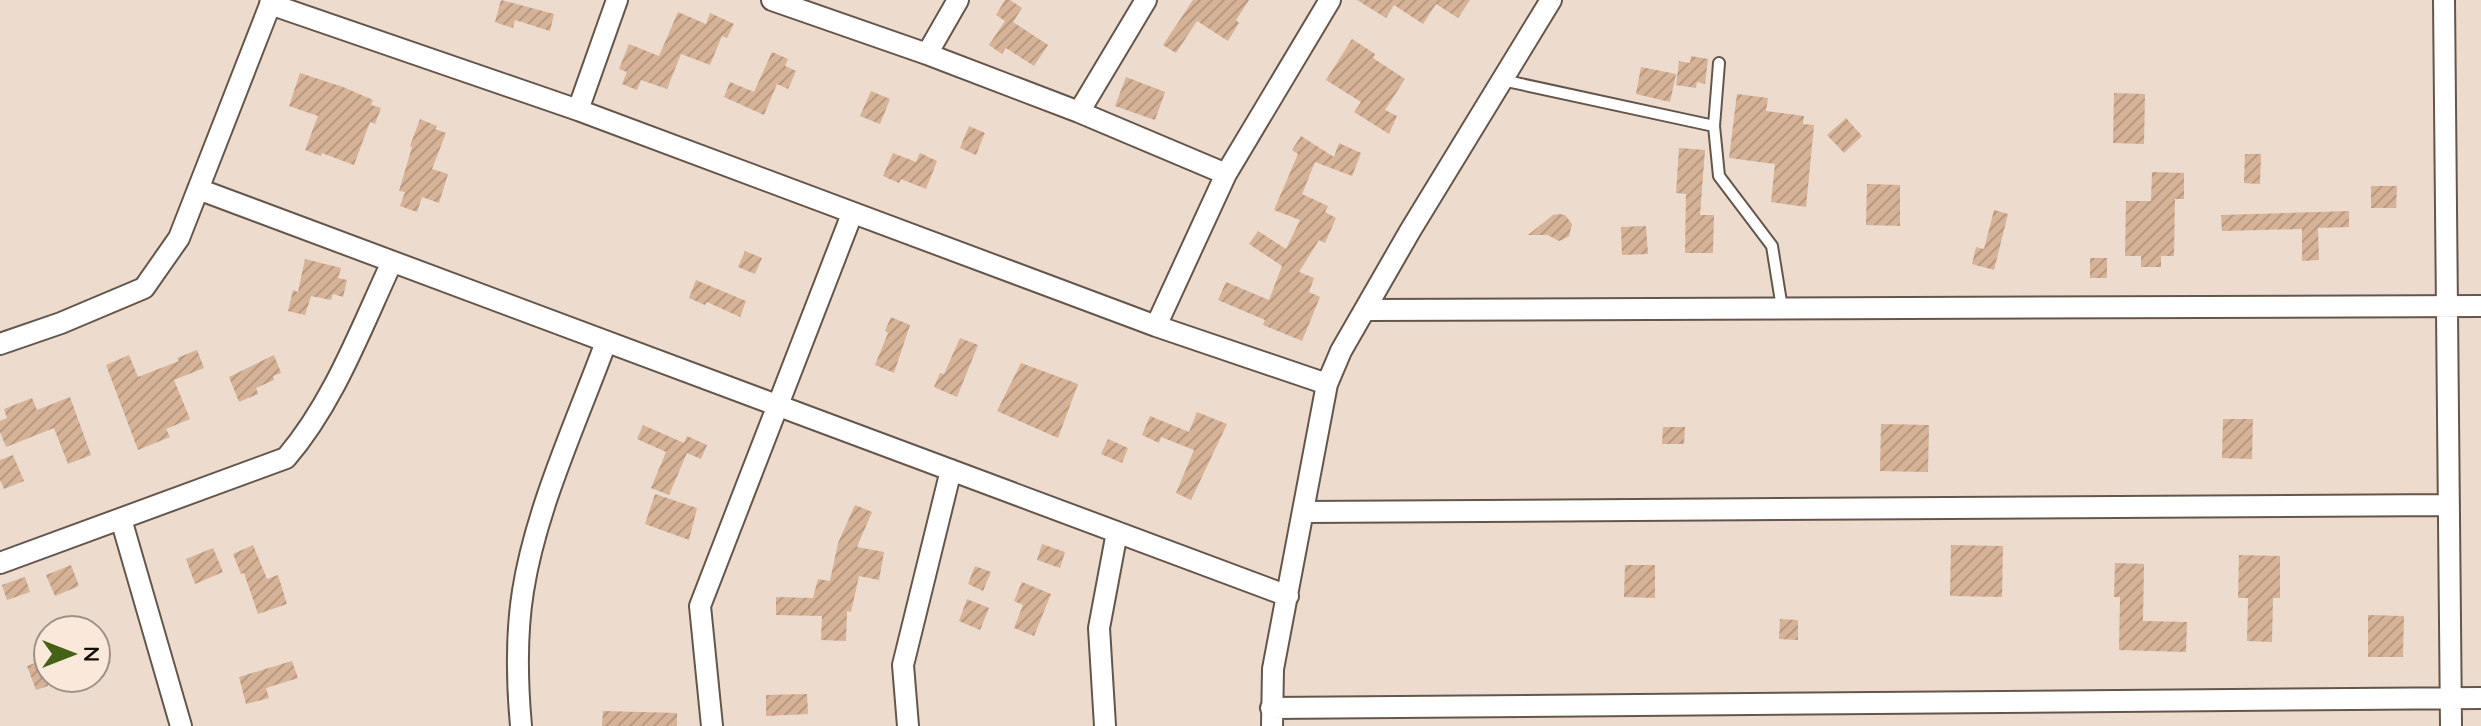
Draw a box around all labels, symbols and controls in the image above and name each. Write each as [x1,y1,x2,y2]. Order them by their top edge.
north arrow [32,614,112,694]
text: N [78,646,106,662]

